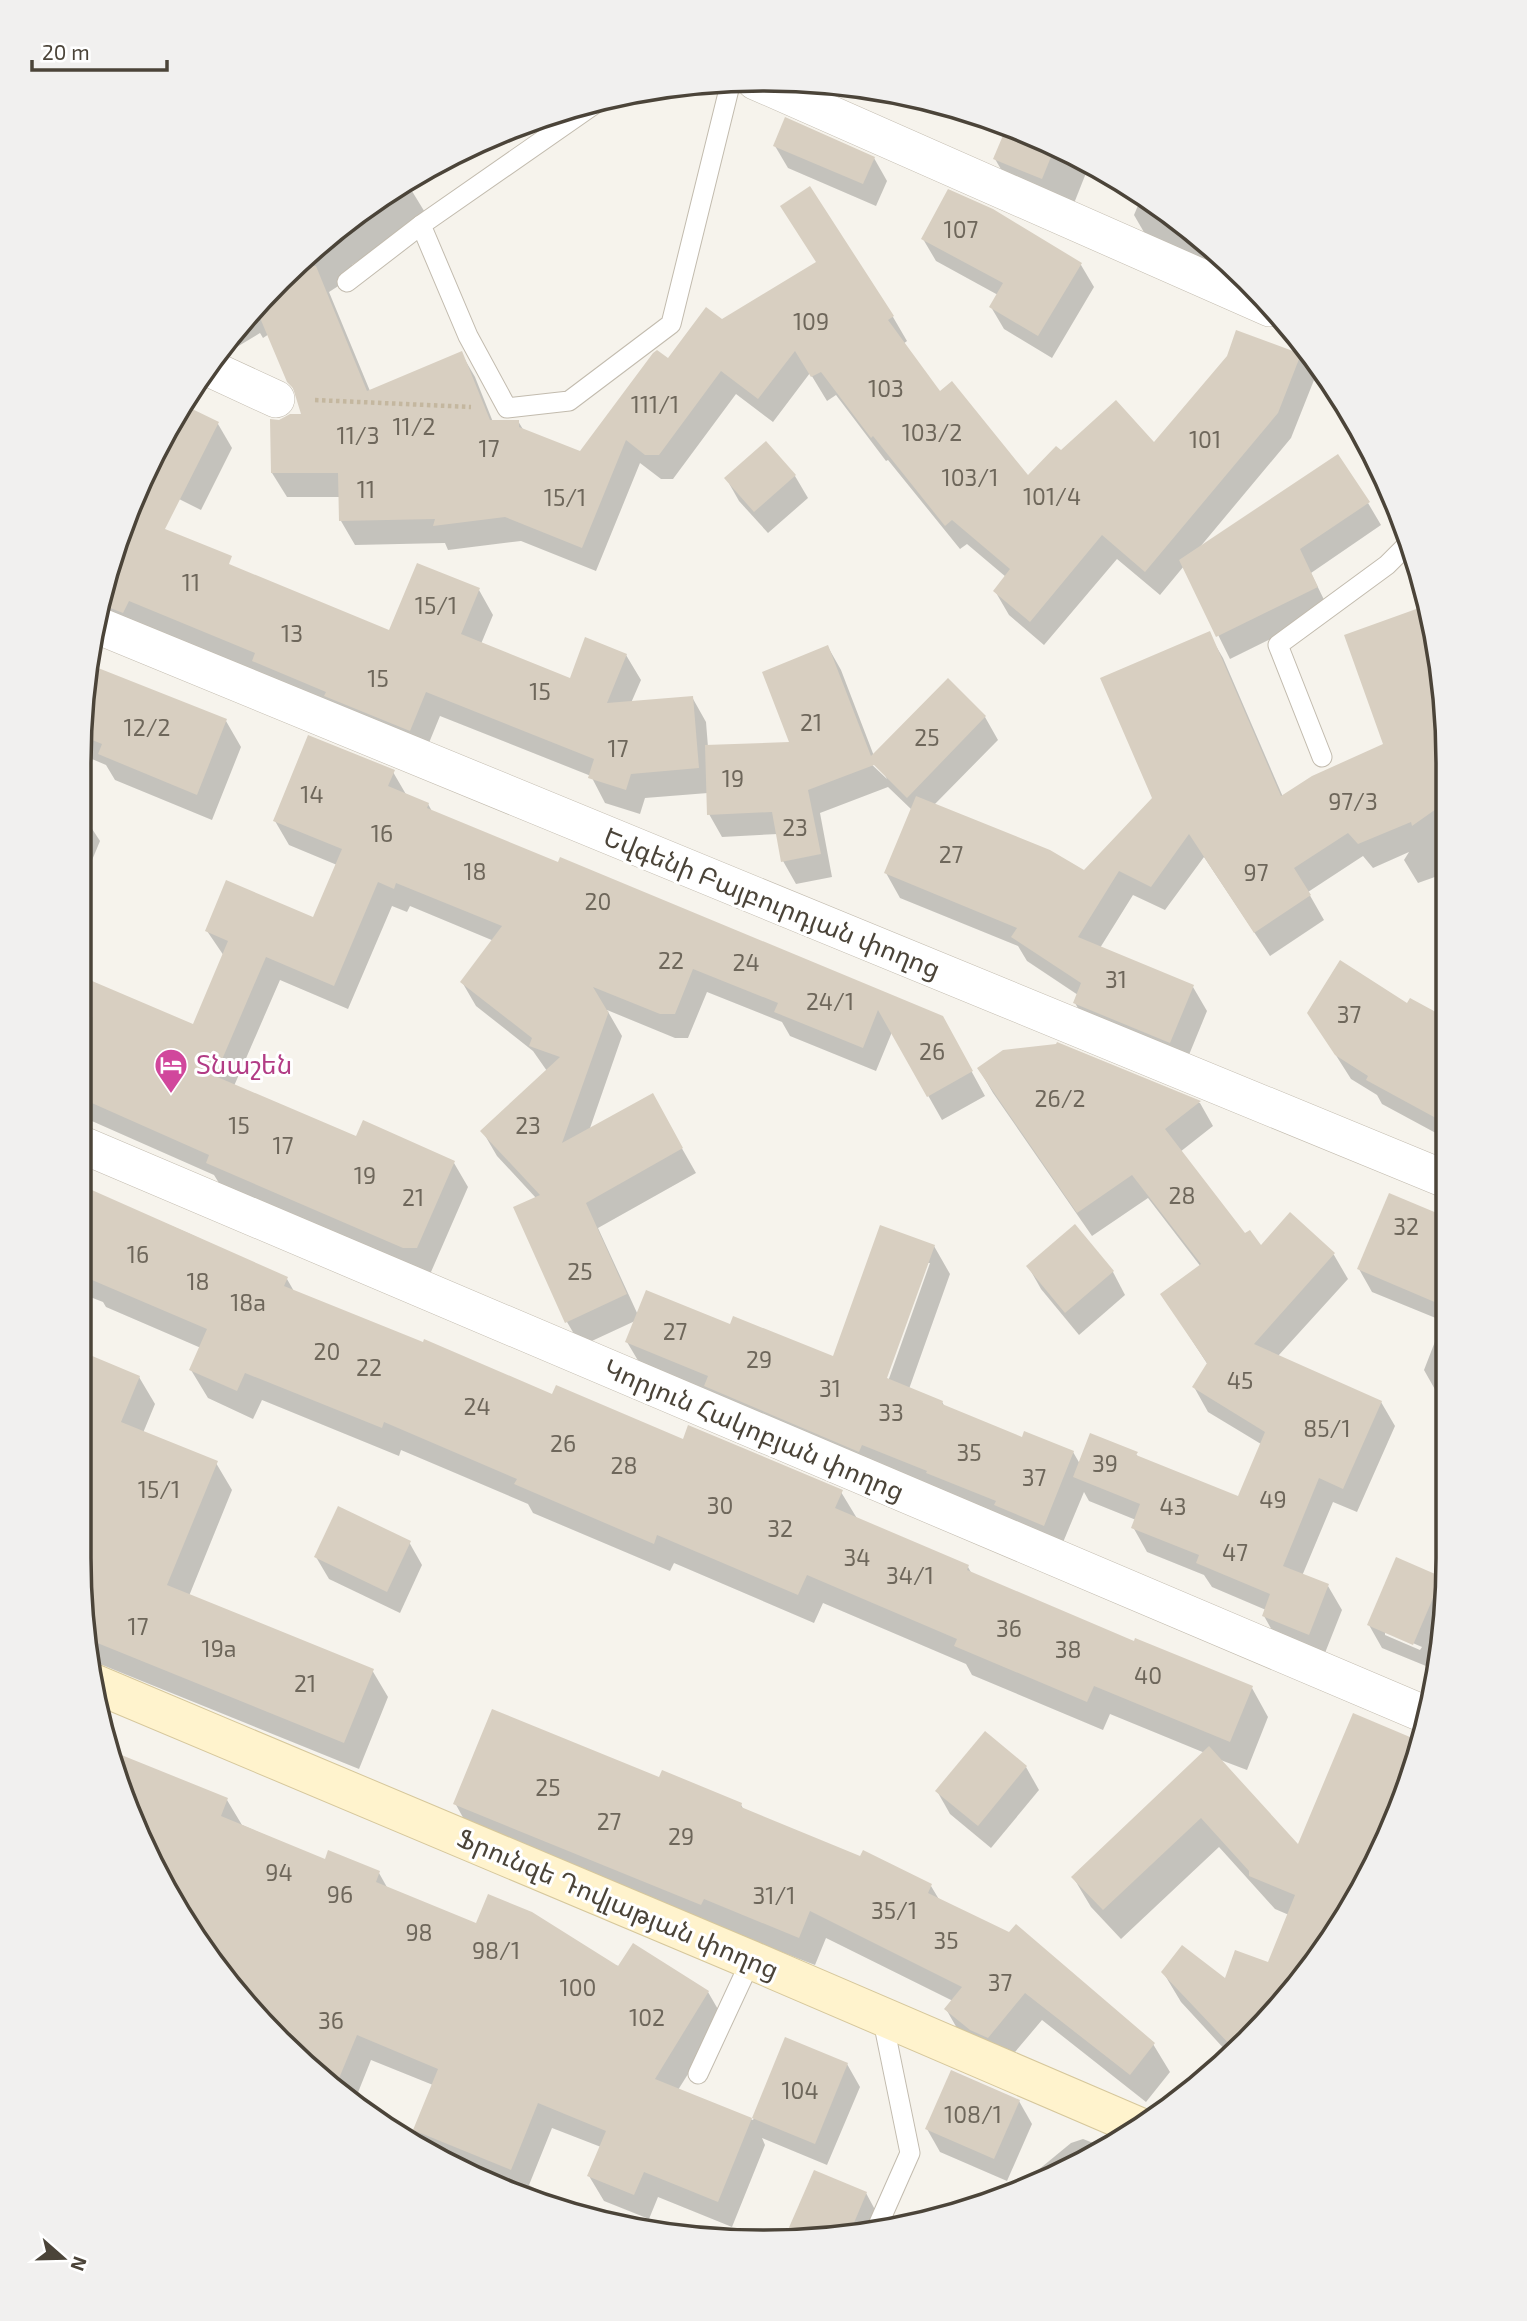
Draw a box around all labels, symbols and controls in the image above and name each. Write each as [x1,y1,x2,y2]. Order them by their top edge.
scale bar [32,28,166,72]
text: 20 m [42,39,90,64]
house number: 107 [944,215,979,243]
house number: 109 [793,307,829,335]
house number: 103 [868,374,904,402]
house number: 111/1 [631,390,679,418]
house number: 11/2 [392,412,436,440]
house number: 103/2 [902,418,962,446]
house number: 11/3 [337,421,380,449]
house number: 101 [1189,425,1221,453]
house number: 17 [479,434,500,462]
house number: 103/1 [942,463,998,491]
house number: 11 [357,475,375,503]
house number: 101/4 [1023,482,1081,510]
house number: 15/1 [544,483,586,511]
house number: 11 [182,568,200,596]
house number: 15/1 [415,591,457,619]
house number: 13 [281,619,303,647]
house number: 15 [367,664,389,692]
house number: 15 [529,677,551,705]
house number: 21 [800,708,822,736]
house number: 12/2 [124,713,170,741]
house number: 25 [914,723,940,751]
house number: 17 [608,734,629,762]
house number: 19 [722,764,744,792]
house number: 14 [300,780,324,808]
house number: 97/3 [1328,787,1378,815]
house number: 23 [782,813,808,841]
house number: 16 [371,819,393,847]
street label: Եվգենի Բայբուրդյան փողոց [599,820,945,984]
house number: 27 [939,840,964,868]
house number: 18 [463,857,487,885]
house number: 97 [1244,858,1269,886]
house number: 20 [585,887,611,915]
house number: 22 [658,946,684,974]
house number: 24 [732,948,760,976]
house number: 31 [1105,965,1127,993]
house number: 24/1 [806,987,854,1015]
house number: 37 [1337,1000,1361,1028]
house number: 26 [919,1037,945,1065]
hotel icon: Տնաշեն [152,1046,190,1095]
place label: Տնաշեն [196,1048,292,1080]
house number: 26/2 [1035,1084,1085,1112]
house number: 15 [228,1111,250,1139]
house number: 23 [515,1111,541,1139]
house number: 17 [273,1131,294,1159]
house number: 19 [354,1161,376,1189]
house number: 28 [1169,1181,1195,1209]
house number: 21 [402,1183,424,1211]
house number: 32 [1393,1212,1419,1240]
house number: 16 [127,1240,149,1268]
house number: 25 [567,1257,593,1285]
house number: 18 [186,1267,210,1295]
house number: 18a [230,1288,266,1316]
house number: 27 [663,1317,688,1345]
house number: 20 [314,1337,340,1365]
house number: 29 [746,1345,772,1373]
street label: Կորյուն Հակոբյան փողոց [599,1351,909,1507]
house number: 22 [356,1353,382,1381]
house number: 45 [1227,1366,1253,1394]
house number: 31 [819,1374,841,1402]
house number: 24 [463,1392,491,1420]
house number: 33 [878,1398,904,1426]
house number: 85/1 [1303,1414,1351,1442]
house number: 26 [550,1429,576,1457]
house number: 35 [956,1438,982,1466]
house number: 39 [1092,1449,1118,1477]
house number: 28 [611,1451,637,1479]
house number: 37 [1022,1463,1046,1491]
house number: 15/1 [138,1475,180,1503]
house number: 49 [1259,1485,1287,1513]
house number: 30 [707,1491,733,1519]
house number: 43 [1160,1492,1186,1520]
house number: 32 [767,1514,793,1542]
house number: 47 [1222,1538,1248,1566]
house number: 34 [844,1543,870,1571]
house number: 34/1 [886,1561,934,1589]
house number: 17 [128,1612,149,1640]
house number: 36 [996,1614,1022,1642]
house number: 19a [202,1634,236,1662]
house number: 38 [1055,1635,1081,1663]
house number: 40 [1134,1661,1162,1689]
house number: 21 [294,1669,316,1697]
house number: 25 [535,1773,561,1801]
house number: 27 [597,1807,622,1835]
street label: Ֆրունզե Դովլաթյան փողոց [453,1821,784,1985]
house number: 29 [668,1822,694,1850]
house number: 94 [265,1858,293,1886]
house number: 96 [327,1880,353,1908]
house number: 31/1 [753,1881,796,1909]
house number: 35/1 [871,1896,917,1924]
house number: 98 [405,1918,433,1946]
house number: 35 [933,1926,959,1954]
house number: 98/1 [472,1936,520,1964]
house number: 37 [988,1968,1012,1996]
house number: 100 [560,1973,596,2001]
house number: 102 [629,2003,665,2031]
house number: 36 [318,2006,344,2034]
house number: 104 [781,2076,819,2104]
house number: 108/1 [944,2100,1002,2128]
north arrow [28,2223,98,2293]
text: N [66,2254,93,2274]

